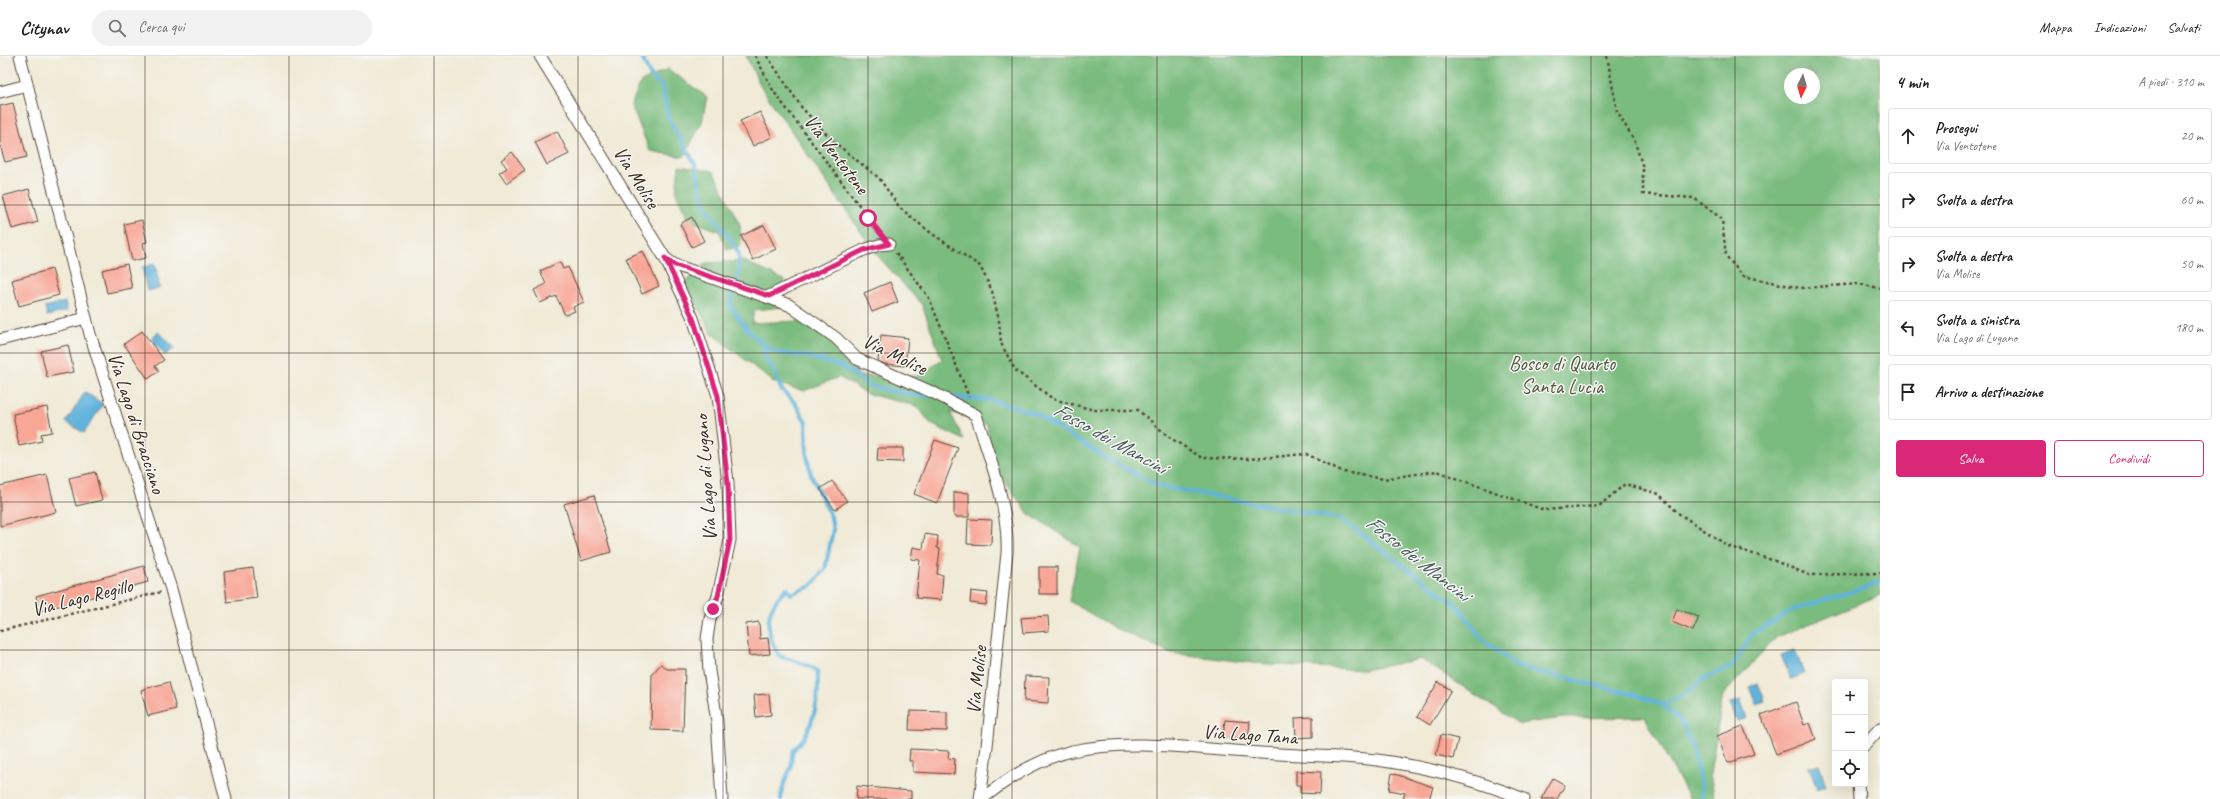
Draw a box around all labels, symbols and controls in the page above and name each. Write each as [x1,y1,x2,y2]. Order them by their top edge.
search box [92,10,372,46]
text: Citynav [20,16,68,40]
icon: search [106,17,128,39]
text: Cerca qui [138,18,185,37]
text: Mappa [2039,19,2072,36]
text: Indicazioni [2094,19,2145,36]
text: Salvati [2167,19,2200,36]
north arrow [1784,68,1820,104]
text: 4 min [1896,72,1929,93]
text: A piedi · 310 m [2139,74,2204,90]
street label: Via Ventotene [799,109,876,200]
text: Prosegui [1935,119,1977,138]
icon: ahead [1897,125,1919,147]
text: 20 m [2181,128,2203,144]
text: Via Ventotene [1935,138,1996,154]
street label: Via Molise [608,142,666,214]
icon: right [1897,189,1919,211]
text: Svolta a destra [1935,191,2012,210]
text: 60 m [2181,192,2203,208]
route start [859,209,877,227]
text: Svolta a destra [1935,247,2012,266]
icon: right [1897,253,1919,275]
text: 50 m [2181,256,2203,272]
text: Via Molise [1935,266,1979,282]
text: Svolta a sinistra [1935,311,2019,330]
icon: left [1897,317,1919,339]
text: 180 m [2175,320,2203,336]
street label: Via Molise [859,328,932,381]
text: Via Lago di Lugano [1935,330,2017,346]
street label: Via Lago di Bracciano [102,350,171,497]
park label: Bosco di Quarto Santa Lucia [1509,351,1616,399]
icon: arrive [1897,381,1919,403]
text: Arrivo a destinazione [1935,383,2043,402]
water label: Fosso dei Mancini [1049,396,1175,482]
street label: Via Lago di Lugano [688,412,722,542]
button: Salva [1896,440,2046,477]
button: Condividi [2054,440,2204,477]
water label: Fosso dei Mancini [1361,509,1479,610]
street label: Via Lago Regillo [29,573,136,622]
route end [704,600,722,618]
street label: Via Molise [960,643,993,715]
map controls [1832,679,1868,787]
button: + [1832,679,1868,715]
button: − [1832,715,1868,751]
street label: Via Lago Tana [1202,719,1300,750]
button: locate [1832,751,1868,787]

